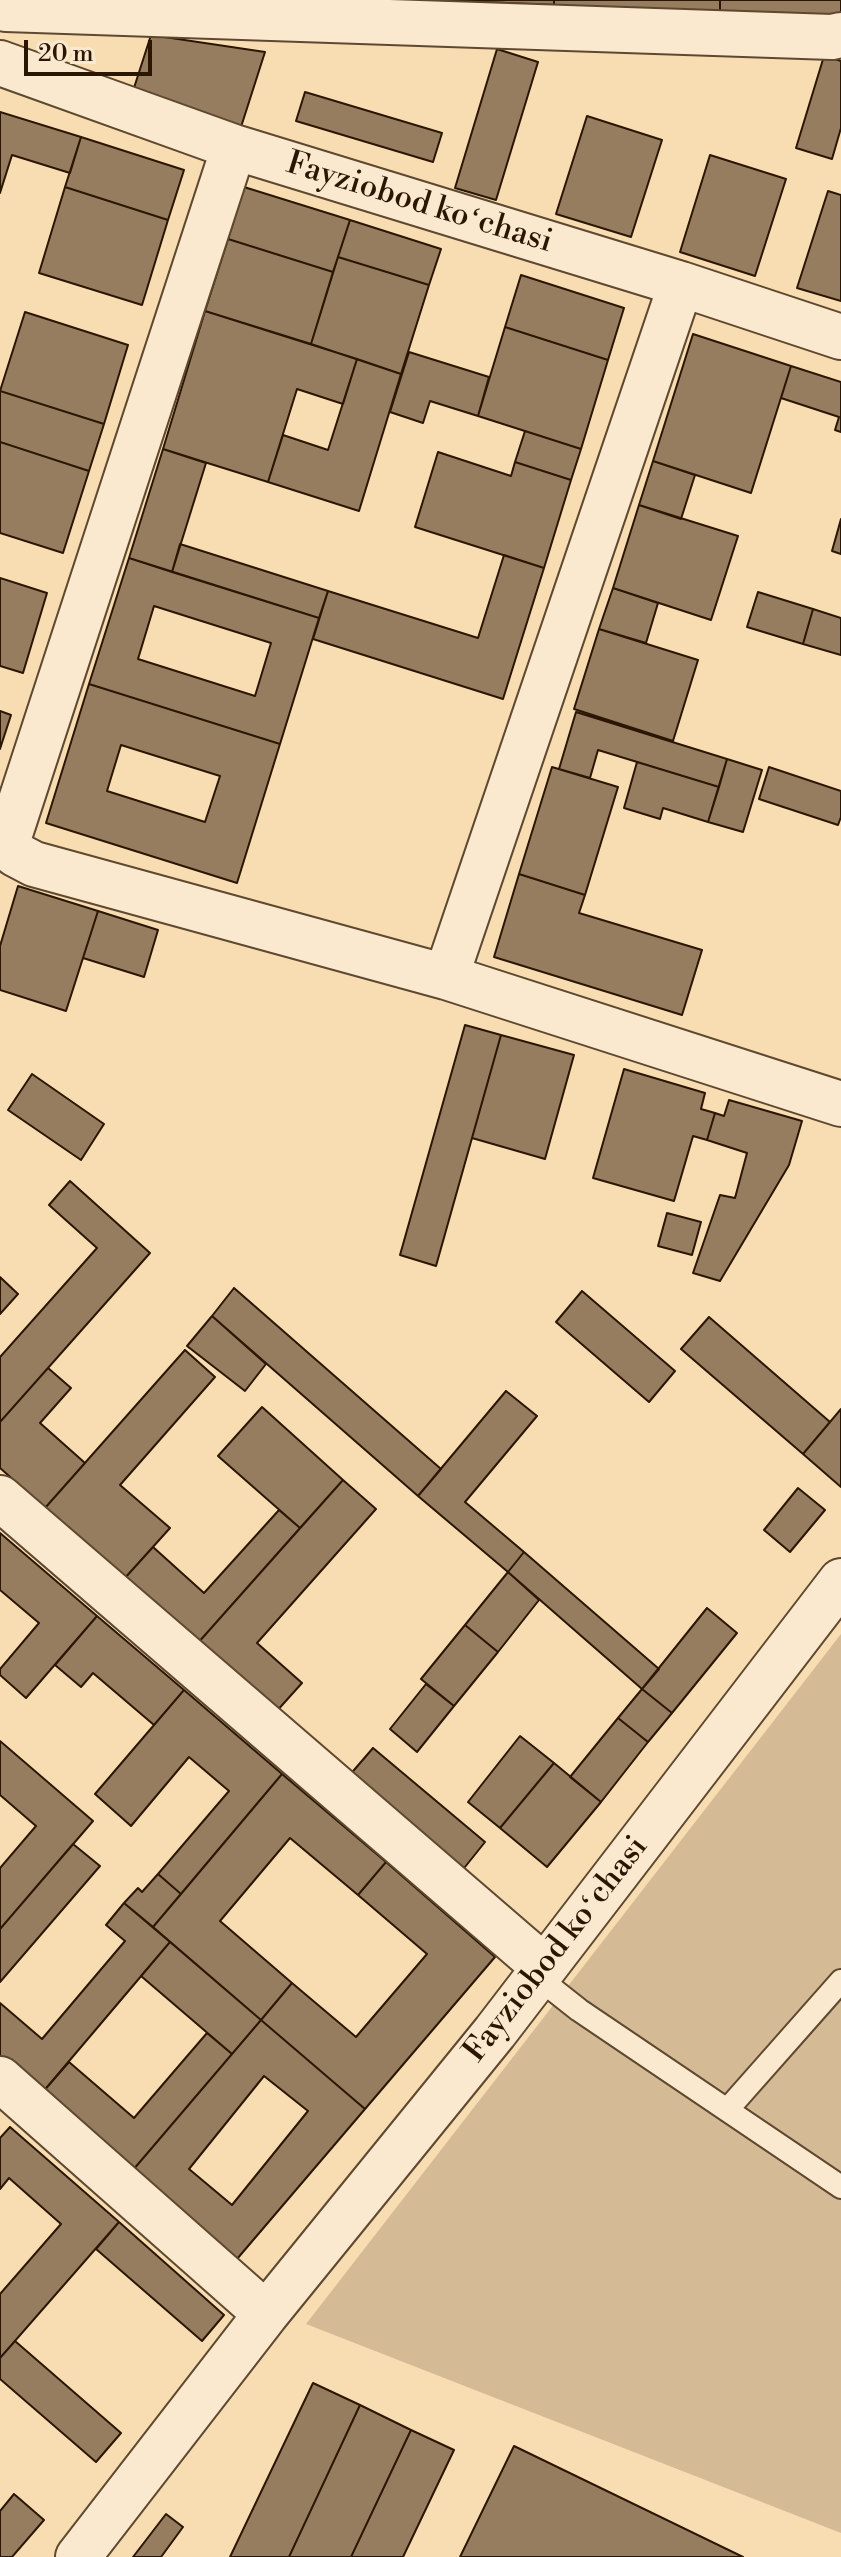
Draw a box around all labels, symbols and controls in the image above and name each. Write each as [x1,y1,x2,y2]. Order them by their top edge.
scale bar [28,24,156,74]
text: 20 m [38,39,94,69]
street label: Fayziobod koʻchasi [281,145,557,263]
street label: Fayziobod koʻchasi [457,1829,657,2071]

